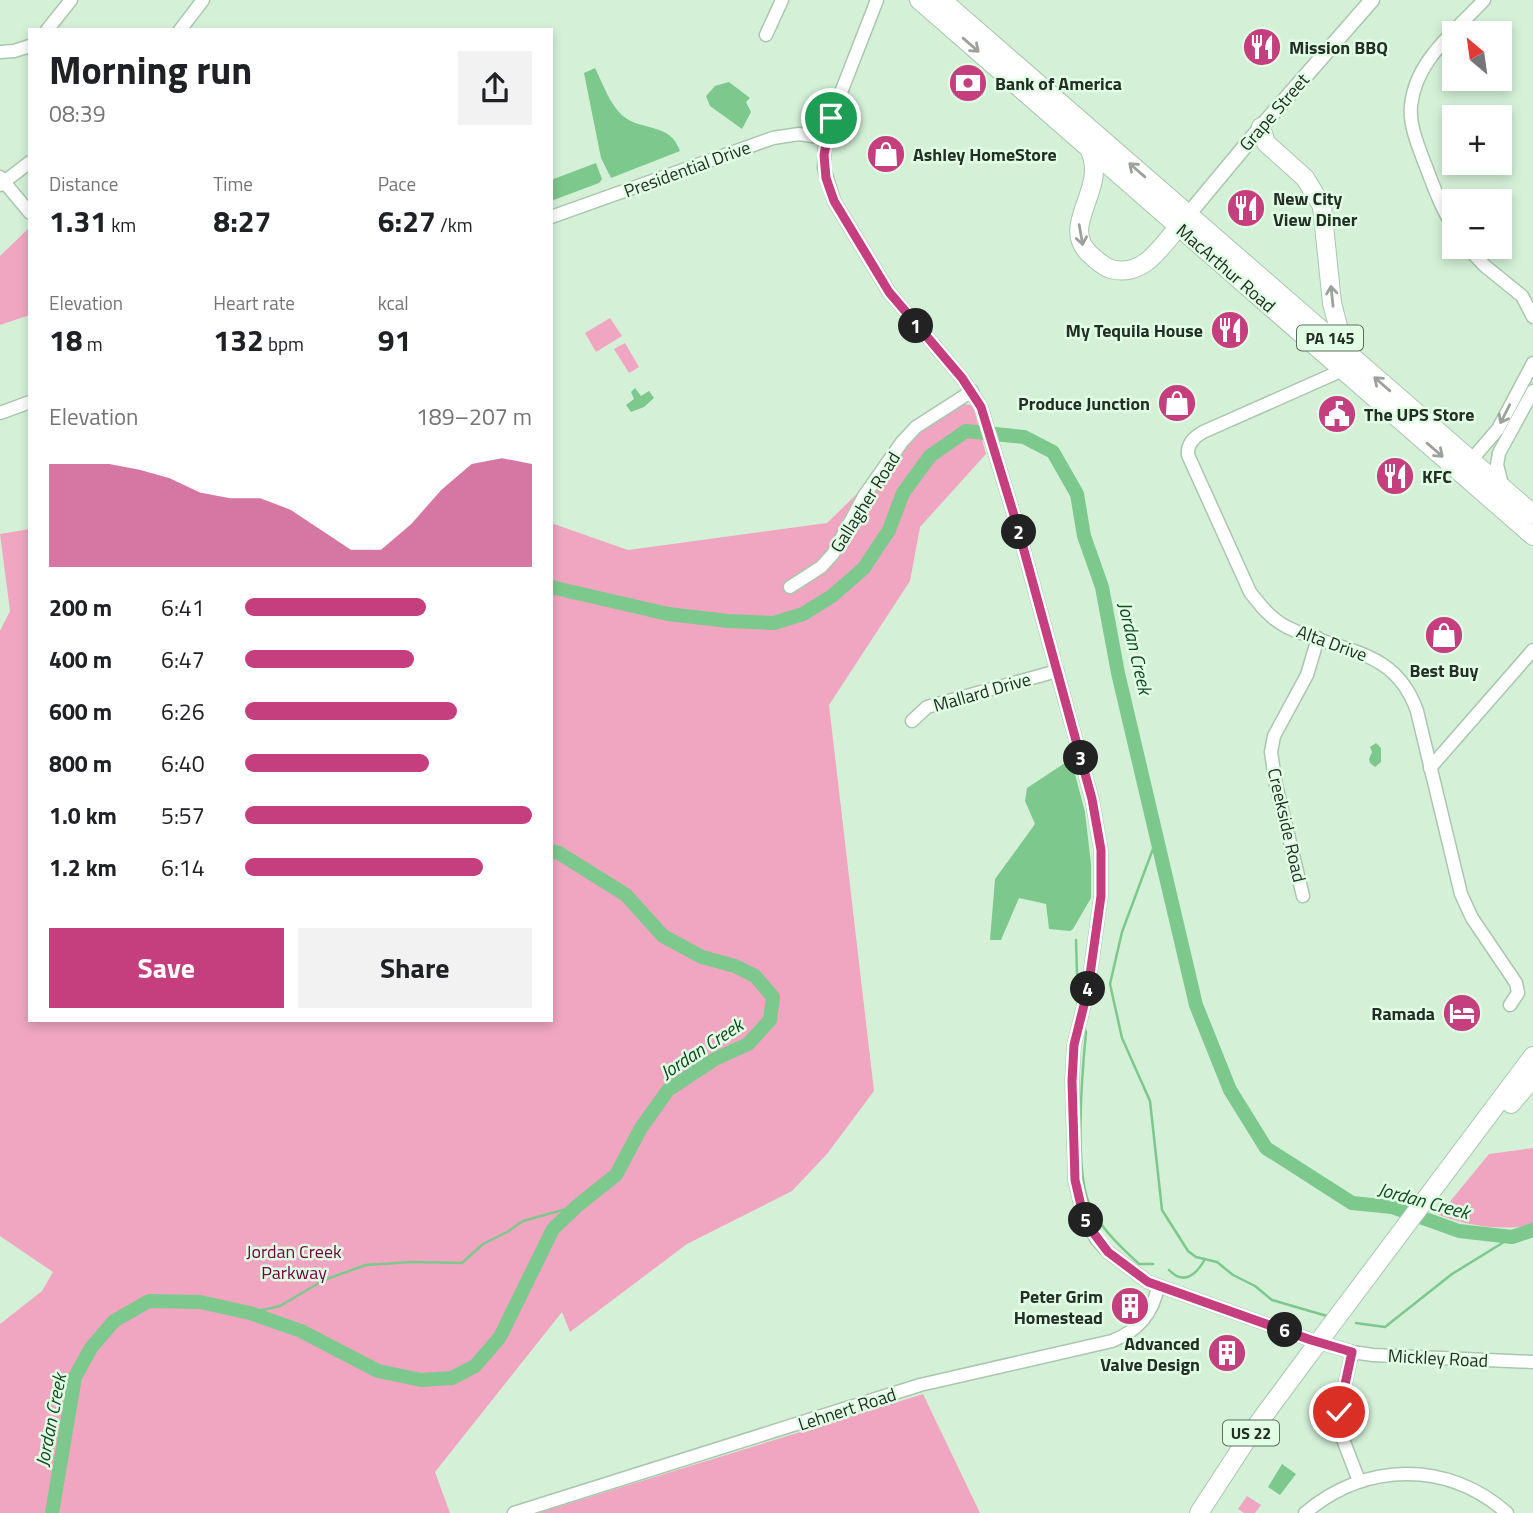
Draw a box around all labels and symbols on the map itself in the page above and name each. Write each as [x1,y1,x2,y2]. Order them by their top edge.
north arrow [1442,21,1512,91]
restaurant icon: Mission BBQ [1241,26,1283,68]
place label: Mission BBQ [1289,34,1388,61]
one-way arrow [961,37,979,53]
bank icon: Bank of America [947,62,989,104]
street label: Grape Street [1233,67,1316,157]
place label: Bank of America [995,70,1122,97]
pin [801,88,861,148]
shop icon: Ashley HomeStore [865,133,907,175]
street label: Presidential Drive [620,134,754,204]
place label: Ashley HomeStore [913,141,1057,168]
one-way arrow [1128,162,1146,178]
place label: New City View Diner [1273,185,1358,233]
restaurant icon: New City View Diner [1225,187,1267,229]
street label: MacArthur Road [1170,217,1282,319]
one-way arrow [1075,224,1088,246]
one-way arrow [1325,285,1338,308]
pin: 1 [898,308,934,344]
restaurant icon: My Tequila House [1209,309,1251,351]
place label: My Tequila House [1066,317,1203,344]
road number: PA 145 [1297,326,1363,350]
one-way arrow [1374,376,1392,392]
shop icon: Produce Junction [1156,382,1198,424]
place label: Produce Junction [1018,390,1150,417]
public building icon: The UPS Store [1316,393,1358,435]
place label: The UPS Store [1364,401,1474,428]
one-way arrow [1498,403,1512,424]
one-way arrow [1425,442,1443,458]
street label: Gallagher Road [823,446,907,558]
restaurant icon: KFC [1374,455,1416,497]
place label: KFC [1422,463,1452,490]
pin: 2 [1002,514,1036,550]
water label: Jordan Creek [1111,599,1161,700]
shop icon: Best Buy [1423,614,1465,656]
street label: Alta Drive [1293,618,1371,668]
place label: Best Buy [1409,657,1479,684]
street label: Mallard Drive [930,665,1034,719]
pin: 3 [1064,740,1098,776]
street label: Creekside Road [1261,765,1313,885]
pin: 4 [1070,972,1106,1006]
hotel icon: Ramada [1441,992,1483,1034]
place label: Ramada [1371,1000,1435,1027]
water label: Jordan Creek [654,1009,750,1086]
water label: Jordan Creek [1375,1174,1476,1227]
pin: 5 [1068,1202,1104,1238]
park label: Jordan Creek Parkway [246,1238,342,1286]
place label: Peter Grim Homestead [1014,1283,1103,1331]
building icon: Peter Grim Homestead [1109,1285,1151,1327]
pin: 6 [1268,1312,1302,1348]
place label: Advanced Valve Design [1100,1330,1200,1378]
building icon: Advanced Valve Design [1206,1332,1248,1374]
street label: Mickley Road [1387,1342,1489,1374]
water label: Jordan Creek [27,1369,74,1469]
street label: Lehnert Road [795,1380,899,1438]
pin [1309,1382,1369,1442]
road number: US 22 [1223,1420,1279,1446]

